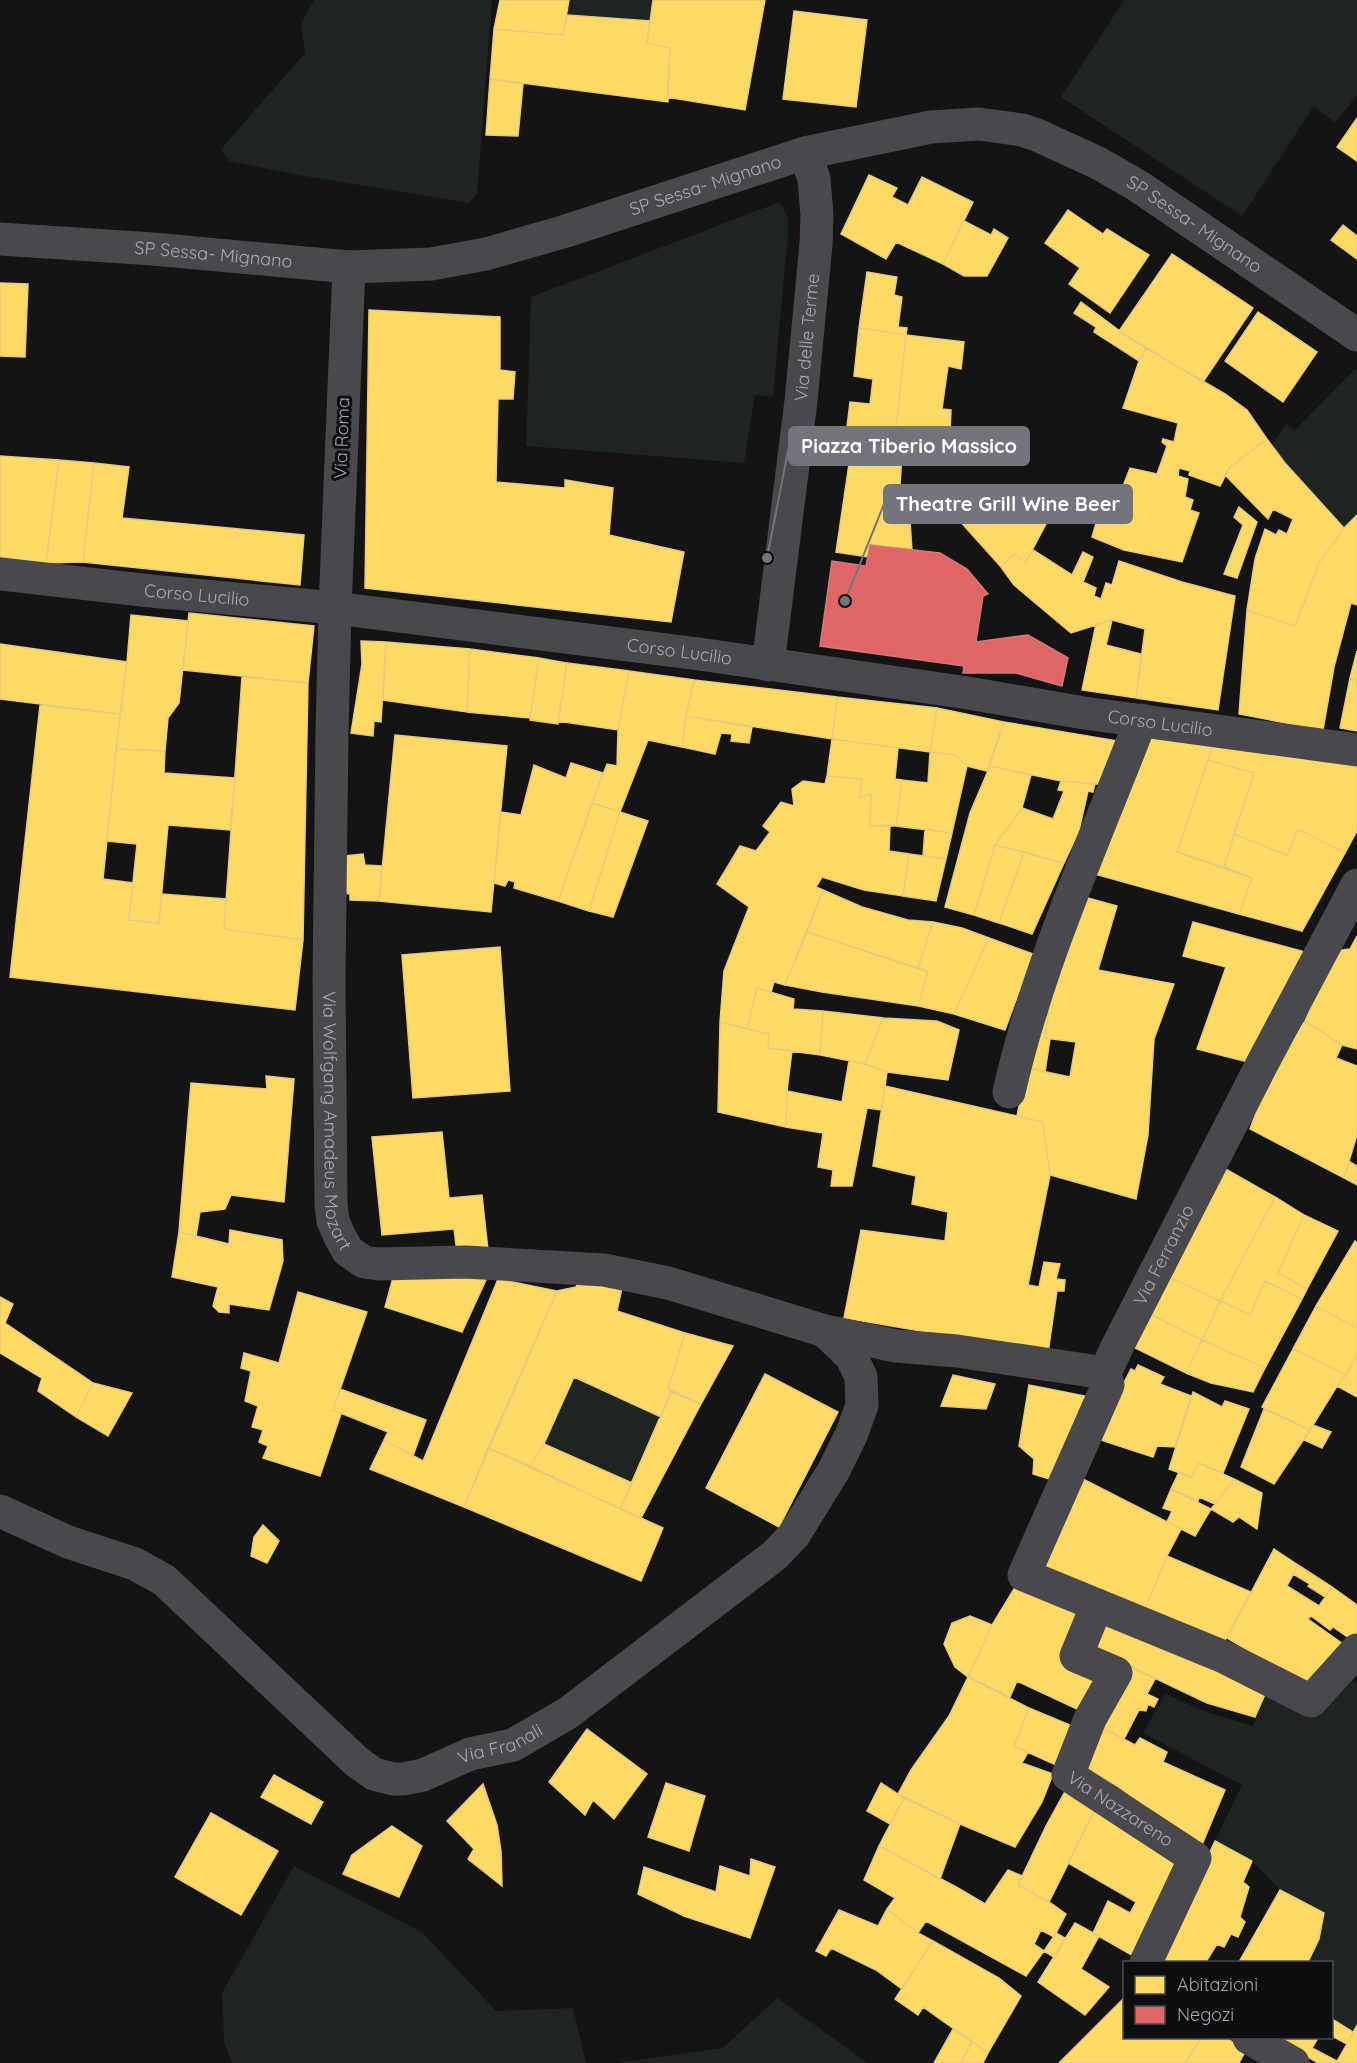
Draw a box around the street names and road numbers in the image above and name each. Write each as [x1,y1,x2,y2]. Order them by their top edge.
street label: SP Sessa- Mignano [626,149,784,221]
street label: SP Sessa- Mignano [1123,170,1267,278]
street label: SP Sessa- Mignano [134,236,293,273]
street label: Via delle Terme [789,272,824,402]
street label: Via Roma [329,397,354,479]
street label: Corso Lucilio [143,578,251,611]
street label: Corso Lucilio [626,633,734,670]
street label: Corso Lucilio [1106,704,1214,741]
street label: Via Wolfgang Amadeus Mozart [318,991,357,1254]
street label: Via Ferranzio [1128,1201,1199,1309]
street label: Via Franali [454,1718,547,1769]
street label: Via Nazzareno [1063,1766,1178,1852]

